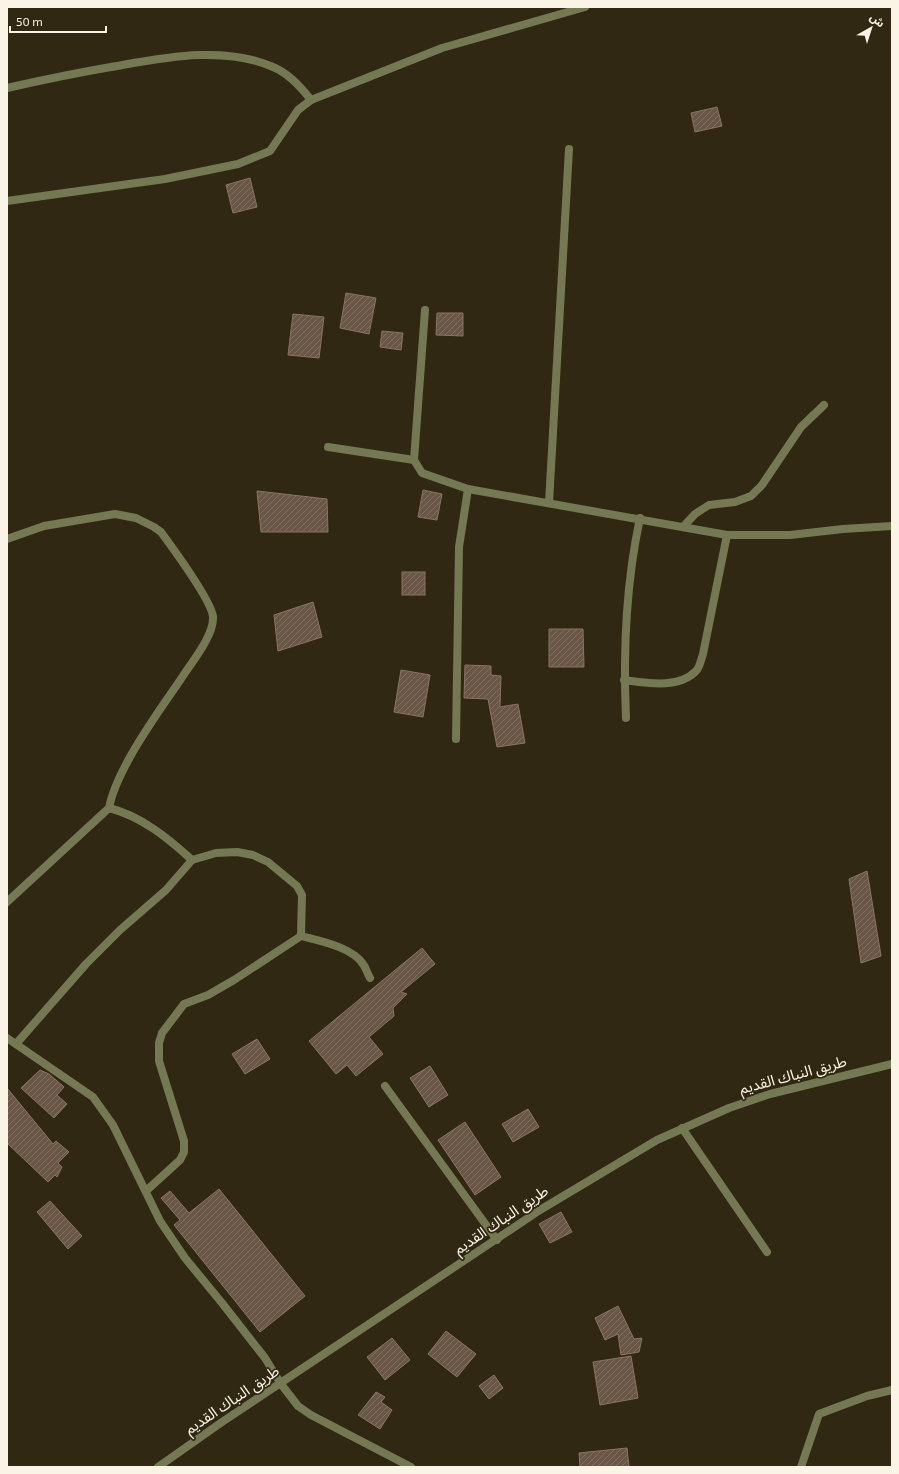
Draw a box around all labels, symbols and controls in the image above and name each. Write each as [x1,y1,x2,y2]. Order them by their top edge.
scale bar [10,8,106,34]
north arrow [851,8,891,48]
text: ش [867,10,888,30]
text: 50 m [16,14,43,28]
street label: طريق النباك القديم [737,1051,849,1100]
street label: طريق النباك القديم [450,1181,553,1260]
street label: طريق النباك القديم [181,1361,284,1440]

